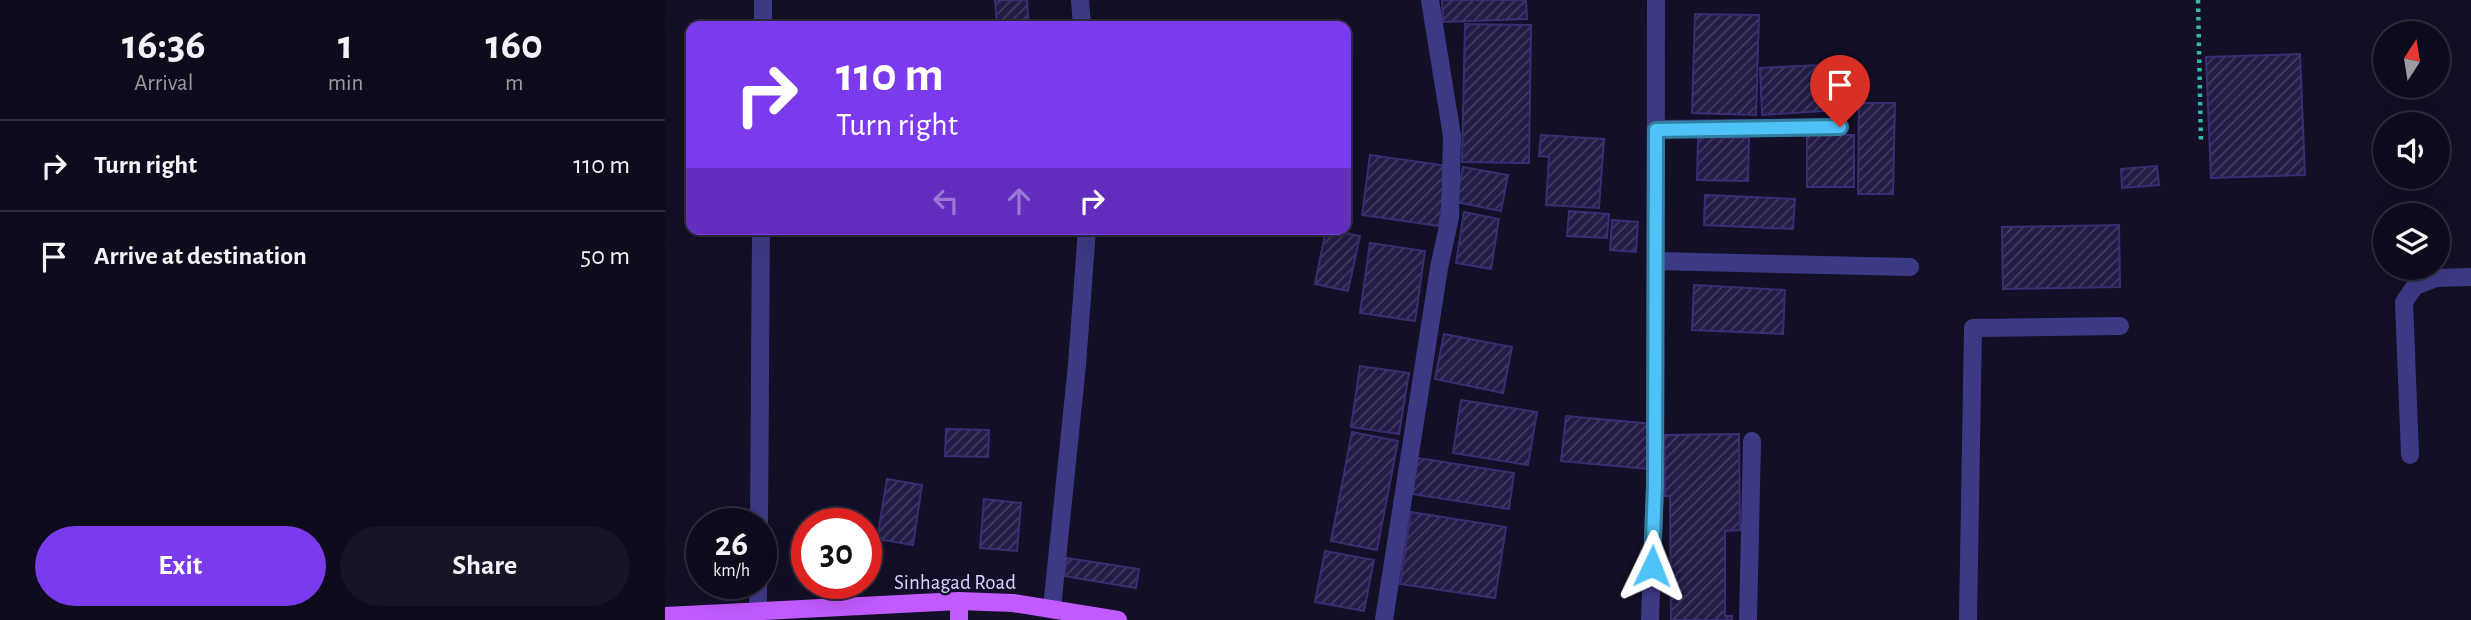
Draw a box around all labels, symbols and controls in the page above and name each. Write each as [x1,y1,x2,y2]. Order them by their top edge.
north arrow [2373,21,2450,98]
map controls [2373,21,2450,280]
text: 16:36 [122,24,206,66]
text: 1 [338,24,353,66]
text: 160 [486,24,543,66]
icon: right [721,49,812,140]
text: 110 m [836,51,944,100]
pin [1810,55,1870,127]
icon: arrive [1821,66,1859,104]
text: Arrival [134,72,193,95]
text: min [328,72,363,95]
text: m [505,72,523,95]
text: Turn right [836,109,958,141]
button: sound [2373,112,2450,189]
icon: right [35,147,73,185]
text: Turn right [94,152,197,178]
text: 110 m [573,152,630,178]
icon: left [927,182,965,220]
icon: ahead [1000,182,1038,220]
icon: right [1073,182,1111,220]
button: layers [2373,203,2450,280]
icon: arrive [35,238,73,276]
text: Arrive at destination [94,243,307,269]
text: 50 m [580,243,630,269]
speed limit sign: 30 [791,508,882,599]
button: Exit [35,526,326,606]
button: Share [340,526,630,606]
text: 26 [715,527,748,562]
position arrow [1615,529,1689,603]
text: km/h [713,562,750,580]
street label: Sinhagad Road [894,572,1016,593]

